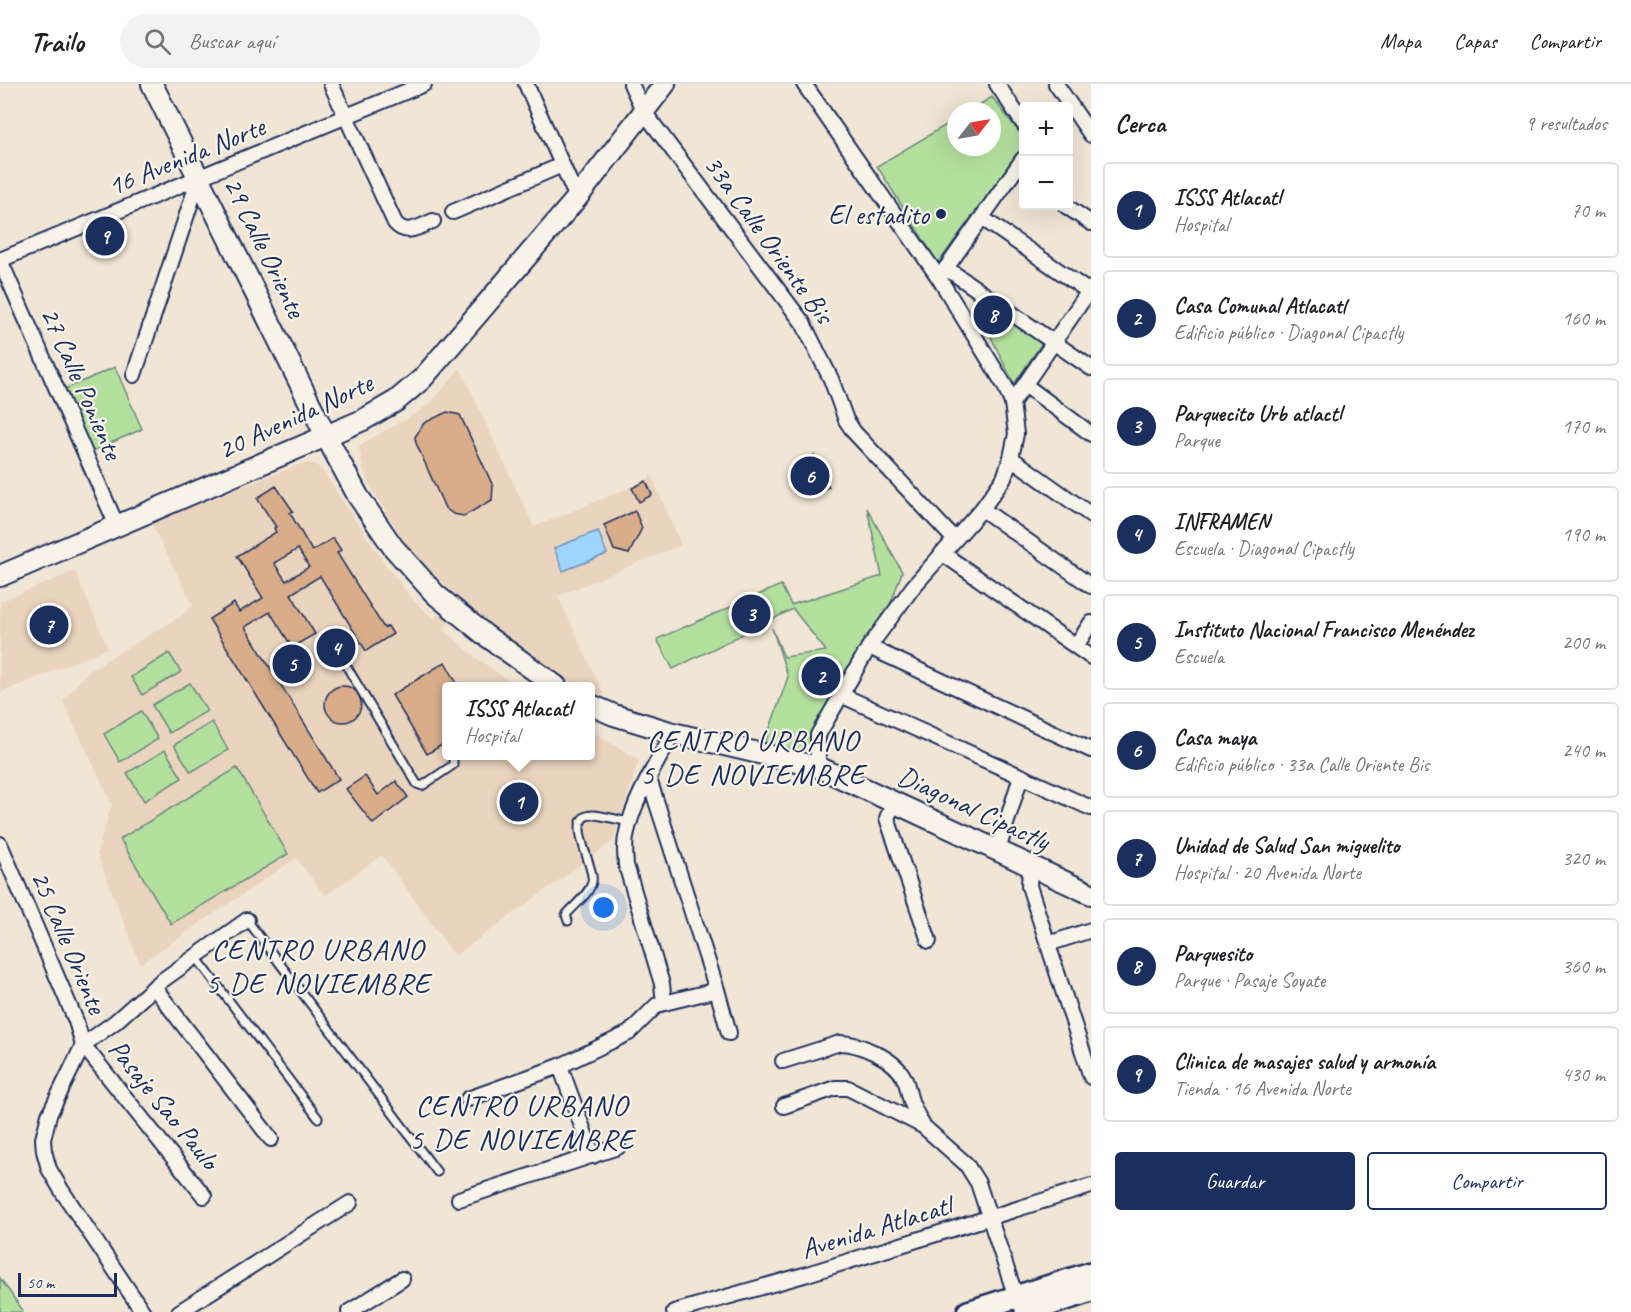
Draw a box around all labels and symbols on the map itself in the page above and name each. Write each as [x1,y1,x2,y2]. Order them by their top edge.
north arrow [947,102,1001,156]
street label: 16 Avenida Norte [102,108,271,203]
street label: 33a Calle Oriente Bis [696,148,843,332]
street label: 29 Calle Oriente [216,171,315,325]
place label: El estadito [828,197,931,232]
marker: El estadito [934,207,948,221]
pin: 9 [86,214,124,258]
pin: 8 [974,292,1012,338]
street label: 27 Calle Poniente [33,301,132,466]
street label: 20 Avenida Norte [212,364,380,467]
pin: 6 [790,454,830,498]
pin: 3 [732,592,771,636]
pin: 7 [29,602,68,648]
pin: 4 [316,626,356,670]
pin: 5 [272,642,312,686]
pin: 2 [802,654,840,698]
district label: CENTRO URBANO 5 DE NOVIEMBRE [640,721,868,793]
street label: Diagonal Cipactly [893,758,1058,859]
pin: 1 [500,780,538,824]
street label: 25 Calle Oriente [23,865,116,1021]
your location [589,893,618,922]
district label: CENTRO URBANO 5 DE NOVIEMBRE [205,930,433,1002]
street label: Pasaje Sao Paulo [101,1032,229,1179]
district label: CENTRO URBANO 5 DE NOVIEMBRE [409,1086,637,1158]
street label: Avenida Atlacatl [797,1186,960,1266]
scale bar [18,1270,117,1298]

